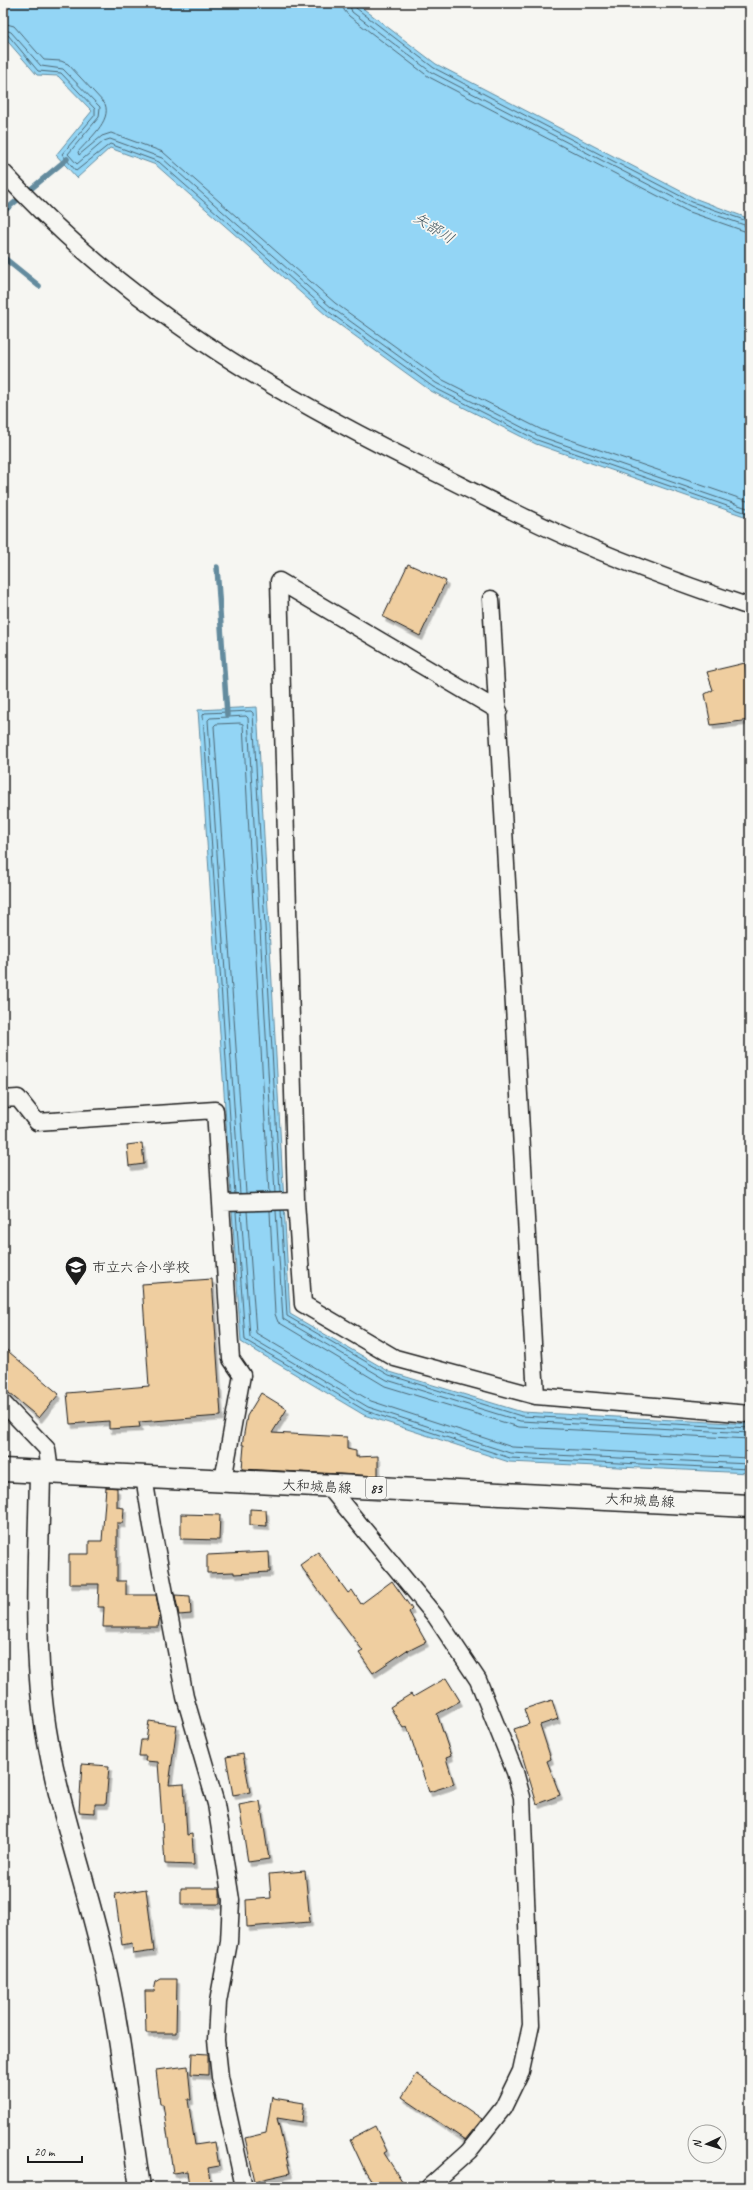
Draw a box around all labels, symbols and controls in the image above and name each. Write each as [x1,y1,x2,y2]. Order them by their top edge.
water label: 矢部川 [410,208,458,248]
school or university icon: 市立六合小学校 [63,1254,89,1287]
place label: 市立六合小学校 [92,1259,190,1276]
street label: 大和城島線 [282,1476,352,1497]
road number: 83 [366,1477,386,1499]
street label: 大和城島線 [605,1490,675,1511]
north arrow [687,2124,727,2164]
scale bar [28,2138,82,2164]
text: N [690,2139,704,2149]
text: 20 m [34,2144,56,2160]

